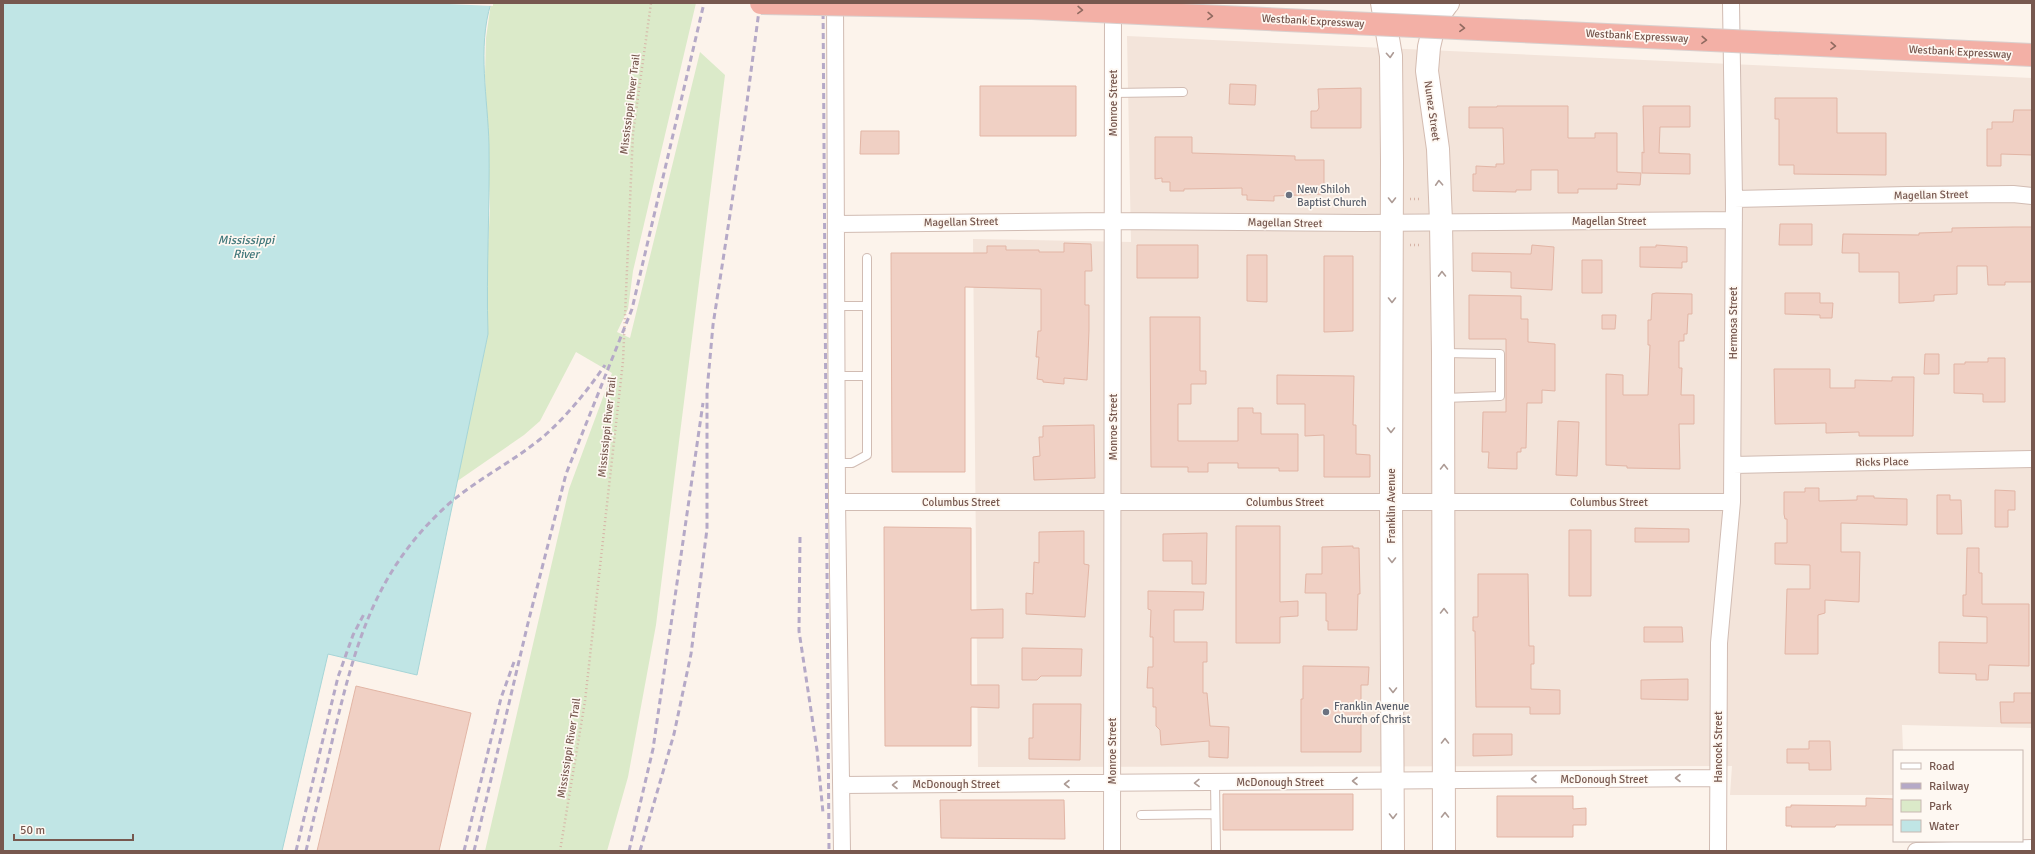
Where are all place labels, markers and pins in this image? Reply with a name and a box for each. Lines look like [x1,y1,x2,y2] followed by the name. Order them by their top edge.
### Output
[1297,183,1367,209] place label: New Shiloh Baptist Church
[1284,190,1294,200] marker: New Shiloh Baptist Church
[1334,700,1410,726] place label: Franklin Avenue Church of Christ
[1321,707,1331,717] marker: Franklin Avenue Church of Christ

